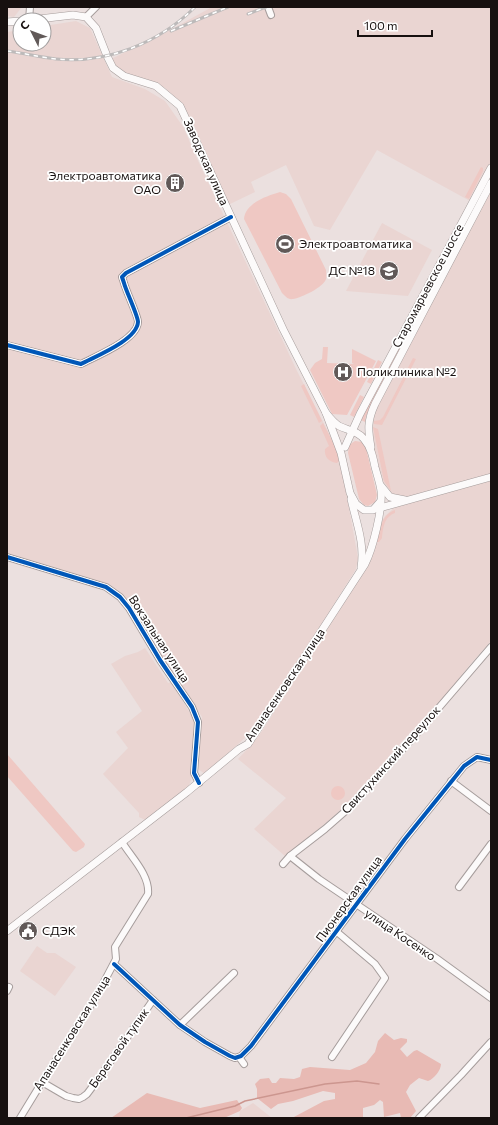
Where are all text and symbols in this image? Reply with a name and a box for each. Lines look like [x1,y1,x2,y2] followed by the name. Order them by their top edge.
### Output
[12,12,52,52] north arrow
[358,12,432,38] scale bar
[17,17,32,32] text: С
[364,18,398,32] text: 100 m
[181,116,232,207] street label: Заводская улица
[48,168,161,196] place label: Электроавтоматика ОАО
[164,172,186,194] building icon: Электроавтоматика ОАО
[389,221,466,350] street label: Старомарьевское шоссе
[274,233,296,255] sports icon: Электроавтоматика
[299,236,412,250] place label: Электроавтоматика
[378,260,400,282] school or university icon: ДС №18
[329,263,375,277] place label: ДС №18
[332,361,354,383] hospital icon: Поликлиника №2
[357,364,457,378] place label: Поликлиника №2
[126,592,193,685] street label: Вокзальная улица
[241,625,327,744] street label: Апанасенковская улица
[338,702,443,816] street label: Свистухинский переулок
[312,853,384,944] street label: Пионерская улица
[363,905,439,963] street label: улица Косенко
[17,920,39,942] public building icon: СДЭК
[42,923,76,937] place label: СДЭК
[30,972,112,1093] street label: Апанасенковская улица
[85,1004,151,1090] street label: Береговой тупик

